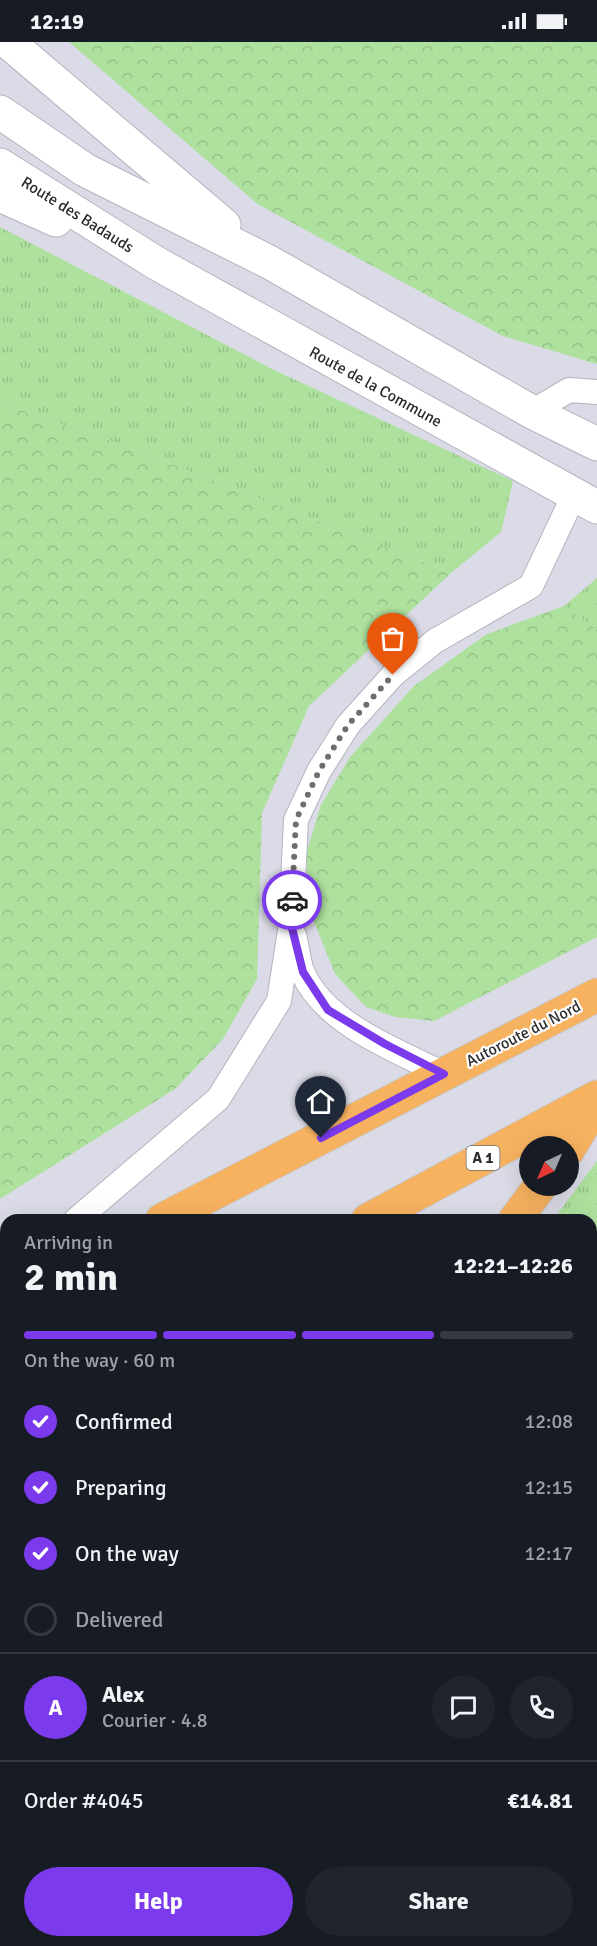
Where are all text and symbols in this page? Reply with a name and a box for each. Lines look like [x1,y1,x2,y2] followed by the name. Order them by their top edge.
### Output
[30,8,84,35] text: 12:19
[17,172,137,258] street label: Route des Badauds
[306,342,445,432] street label: Route de la Commune
[367,613,418,675] pin
[376,622,409,655] icon: bag
[262,870,322,930] courier
[276,884,309,917] icon: car
[463,996,584,1071] street label: Autoroute du Nord
[295,1076,346,1138] pin
[304,1085,337,1118] icon: home
[519,1136,579,1196] north arrow
[519,1136,579,1196] map controls
[466,1146,500,1170] road number: A 1
[24,1230,113,1255] text: Arriving in
[454,1252,573,1279] text: 12:21–12:26
[24,1253,118,1301] text: 2 min
[24,1348,175,1373] text: On the way · 60 m
[24,1405,57,1438] icon: check
[75,1408,173,1435] text: Confirmed
[524,1409,573,1434] text: 12:08
[24,1471,57,1504] icon: check
[75,1474,167,1501] text: Preparing
[524,1475,573,1500] text: 12:15
[24,1537,57,1570] icon: check
[75,1540,179,1567] text: On the way
[524,1541,573,1566] text: 12:17
[75,1606,163,1633] text: Delivered
[432,1676,495,1739] button: chat
[510,1676,573,1739] button: phone
[102,1681,144,1708] text: Alex
[48,1694,63,1721] text: A
[102,1708,208,1733] text: Courier · 4.8
[24,1787,144,1814] text: Order #4045
[507,1787,573,1814] text: €14.81
[24,1867,293,1936] button: Help
[305,1867,573,1936] button: Share

